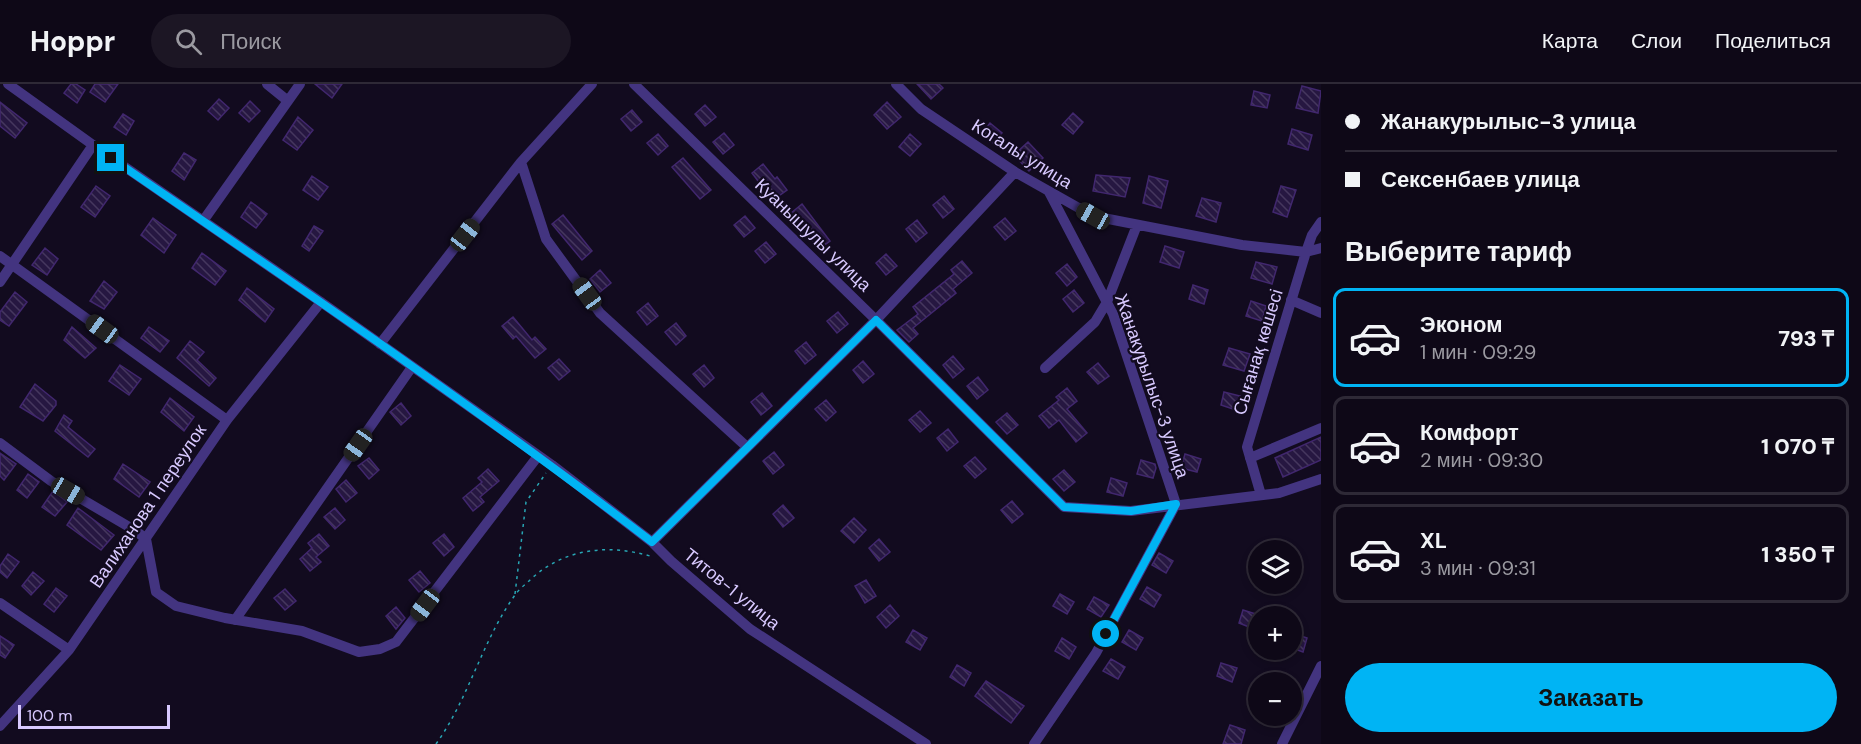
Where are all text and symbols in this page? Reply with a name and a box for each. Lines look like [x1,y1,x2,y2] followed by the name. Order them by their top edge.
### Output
[151,14,571,68] search box
[30,23,115,60] text: Hoppr
[172,25,205,58] icon: search
[220,27,281,56] text: Поиск
[1542,27,1598,55] text: Карта
[1631,27,1682,55] text: Слои
[1715,27,1831,55] text: Поделиться
[1381,107,1636,136] text: Жанакурылыс-3 улица
[967,114,1078,195] street label: Когалы улица
[97,144,124,171] route end
[1381,165,1580,194] text: Сексенбаев улица
[750,173,877,297] street label: Куанышулы улица
[1073,199,1113,233] car
[447,215,483,255] car
[1345,234,1572,269] text: Выберите тариф
[569,274,605,314] car
[1227,286,1289,418] street label: Сығанақ көшесі
[1109,291,1195,482] street label: Жанакурылыс-3 улица
[1420,310,1503,339] text: Эконом
[82,311,122,347] car
[1348,311,1402,365] icon: car
[1778,324,1834,353] text: 793 ₸
[1420,339,1536,365] text: 1 мин · 09:29
[1420,418,1519,447] text: Комфорт
[84,419,212,593] street label: Валиханова 1 переулок
[1348,419,1402,473] icon: car
[340,425,376,465] car
[1761,432,1834,461] text: 1 070 ₸
[1420,447,1543,473] text: 2 мин · 09:30
[48,474,88,508] car
[1420,526,1447,555] text: XL
[1348,527,1402,581] icon: car
[1248,540,1302,726] map controls
[1248,540,1302,594] button: layers
[1761,540,1834,569] text: 1 350 ₸
[679,543,786,636] street label: Титов-1 улица
[1420,555,1536,581] text: 3 мин · 09:31
[407,585,443,625] car
[1248,606,1302,660] button: +
[1092,620,1119,647] route start
[1345,663,1837,732] button: Заказать
[1248,672,1302,726] button: −
[18,702,170,730] scale bar
[27,705,72,726] text: 100 m

